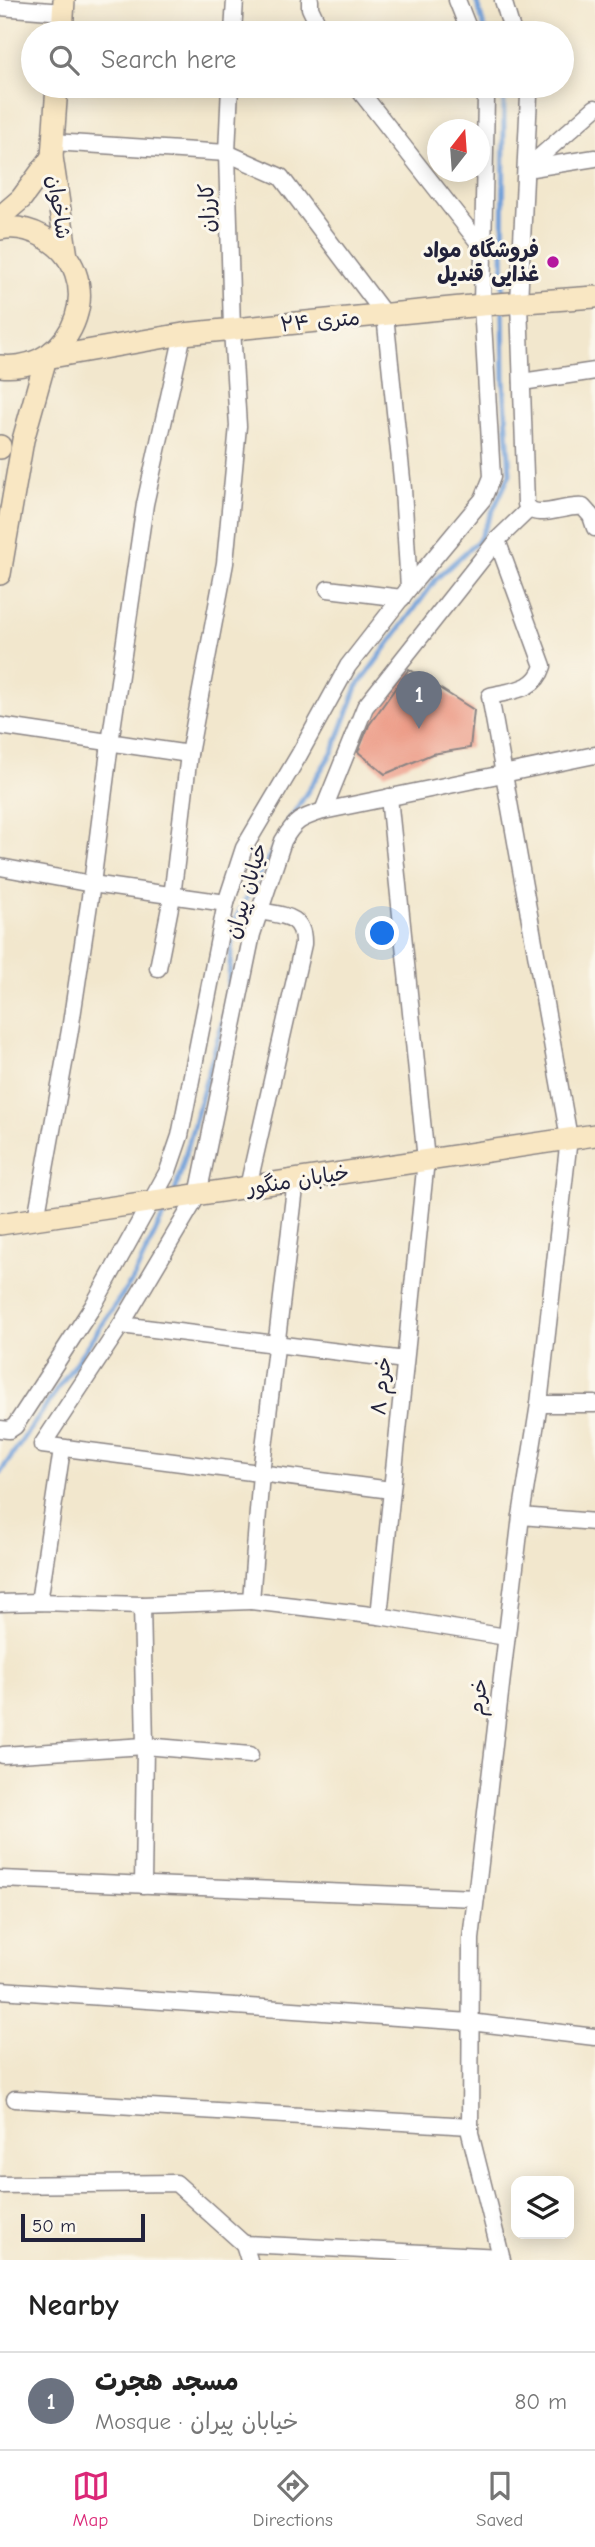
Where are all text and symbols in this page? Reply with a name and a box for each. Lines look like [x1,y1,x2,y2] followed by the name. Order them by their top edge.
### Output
[21,21,574,98] search box
[45,41,83,79] icon: search
[101,45,236,75] text: Search here
[427,119,490,182] north arrow
[41,173,76,241] street label: شاخوان
[194,183,220,233] street label: کارزان
[423,237,539,287] place label: فروشگاه مواد غذایی قندیل
[545,254,561,270] marker: فروشگاه مواد غذایی قندیل
[279,306,361,336] street label: ۲۴ متری
[396,671,442,729] pin: 1
[220,840,273,942] street label: خیابان پیران
[365,916,399,950] your location
[243,1160,351,1201] street label: خیابان منگور
[366,1355,400,1417] street label: خرم ۸
[464,1677,496,1717] street label: خرم
[511,2176,574,2239] map controls
[511,2176,574,2239] button: layers
[21,2211,145,2243] scale bar
[32,2215,76,2237] text: 50 m
[28,2288,119,2323] text: Nearby
[95,2367,239,2397] text: مسجد هجرت
[46,2388,56,2415] text: 1
[514,2388,567,2415] text: 80 m
[95,2408,298,2435] text: Mosque · خیابان پیران
[72,2467,110,2531] tab: Map
[253,2467,333,2531] tab: Directions
[476,2467,523,2531] tab: Saved

